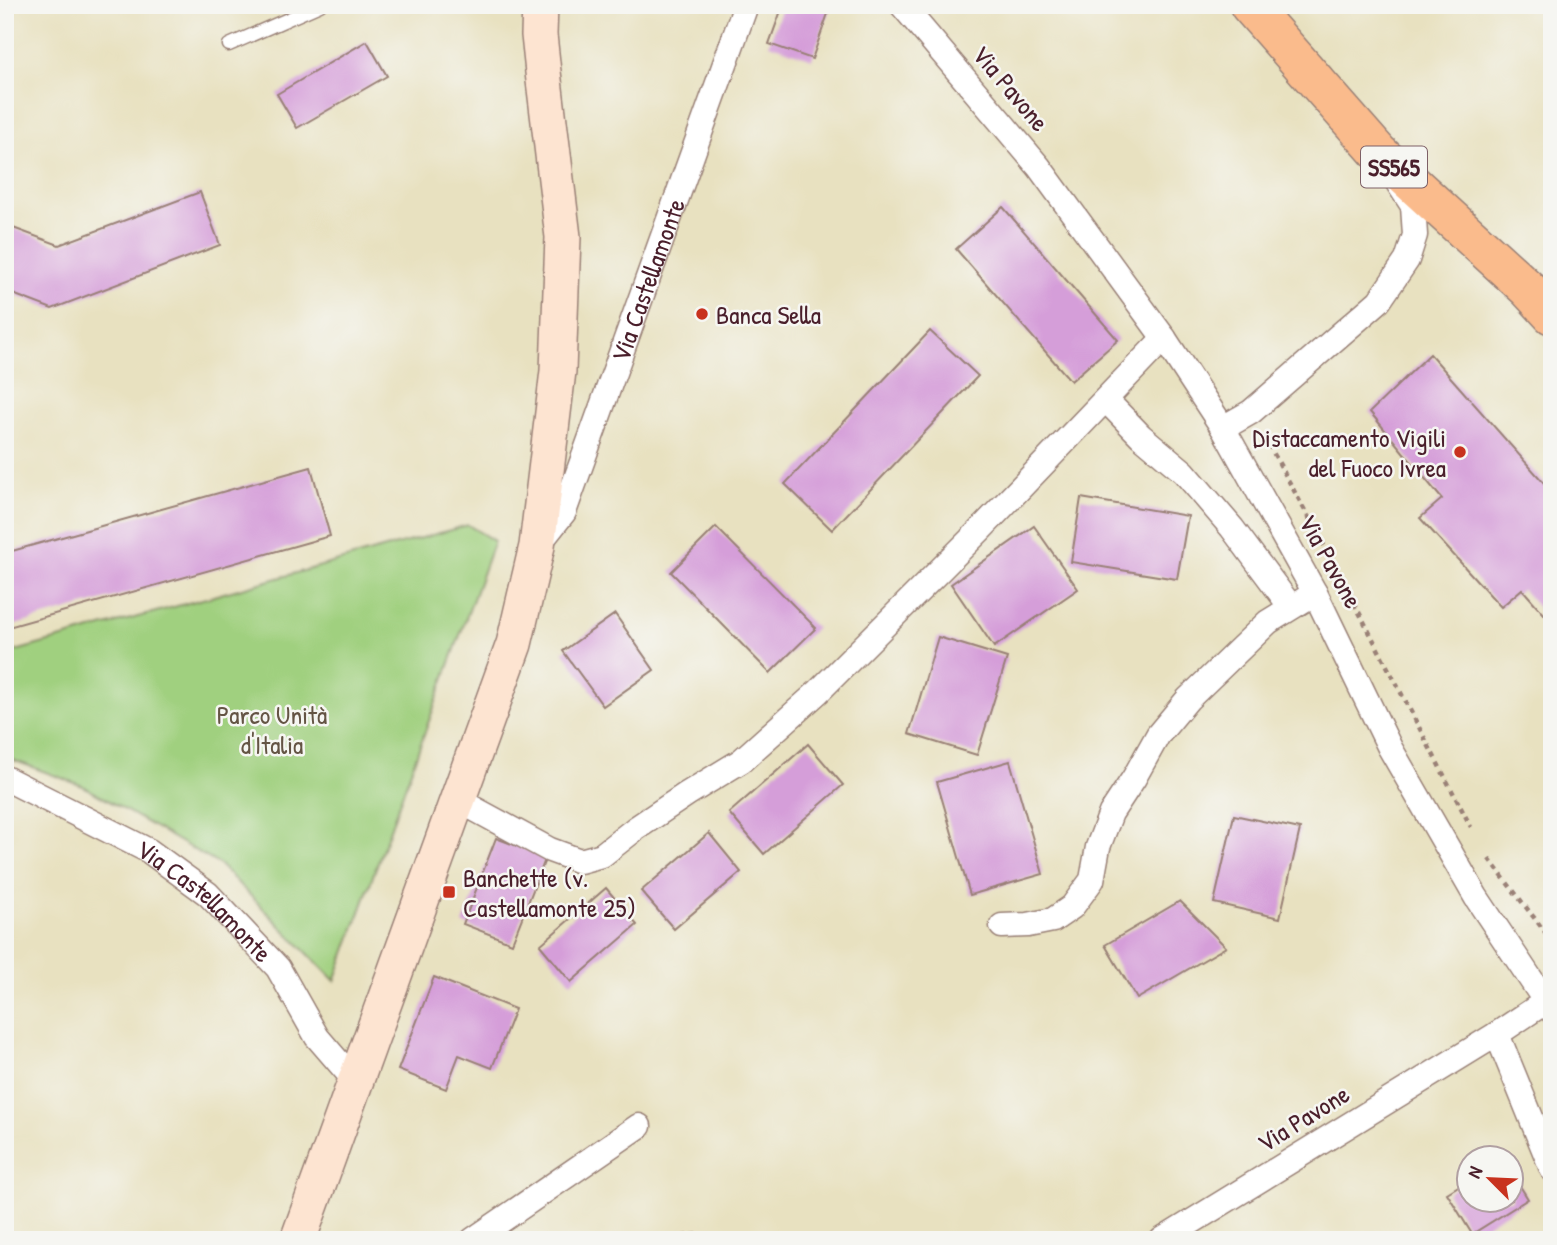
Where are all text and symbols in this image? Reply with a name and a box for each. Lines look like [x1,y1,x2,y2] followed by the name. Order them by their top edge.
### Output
[965,38,1057,138] street label: Via Pavone
[1361,146,1427,188] road number: SS565
[602,193,693,366] street label: Via Castellamonte
[716,297,821,332] place label: Banca Sella
[694,306,710,322] marker: Banca Sella
[1253,420,1446,485] place label: Distaccamento Vigili del Fuoco Ivrea
[1452,444,1468,460] marker: Distaccamento Vigili del Fuoco Ivrea
[1291,508,1371,614] street label: Via Pavone
[217,697,327,762] park label: Parco Unità d'Italia
[131,830,281,969] street label: Via Castellamonte
[463,860,636,925] place label: Banchette (v. Castellamonte 25)
[441,884,457,900] marker: Banchette (v. Castellamonte 25)
[1250,1076,1356,1160] street label: Via Pavone
[1456,1144,1526,1214] north arrow
[1461,1162,1488,1182] text: N

